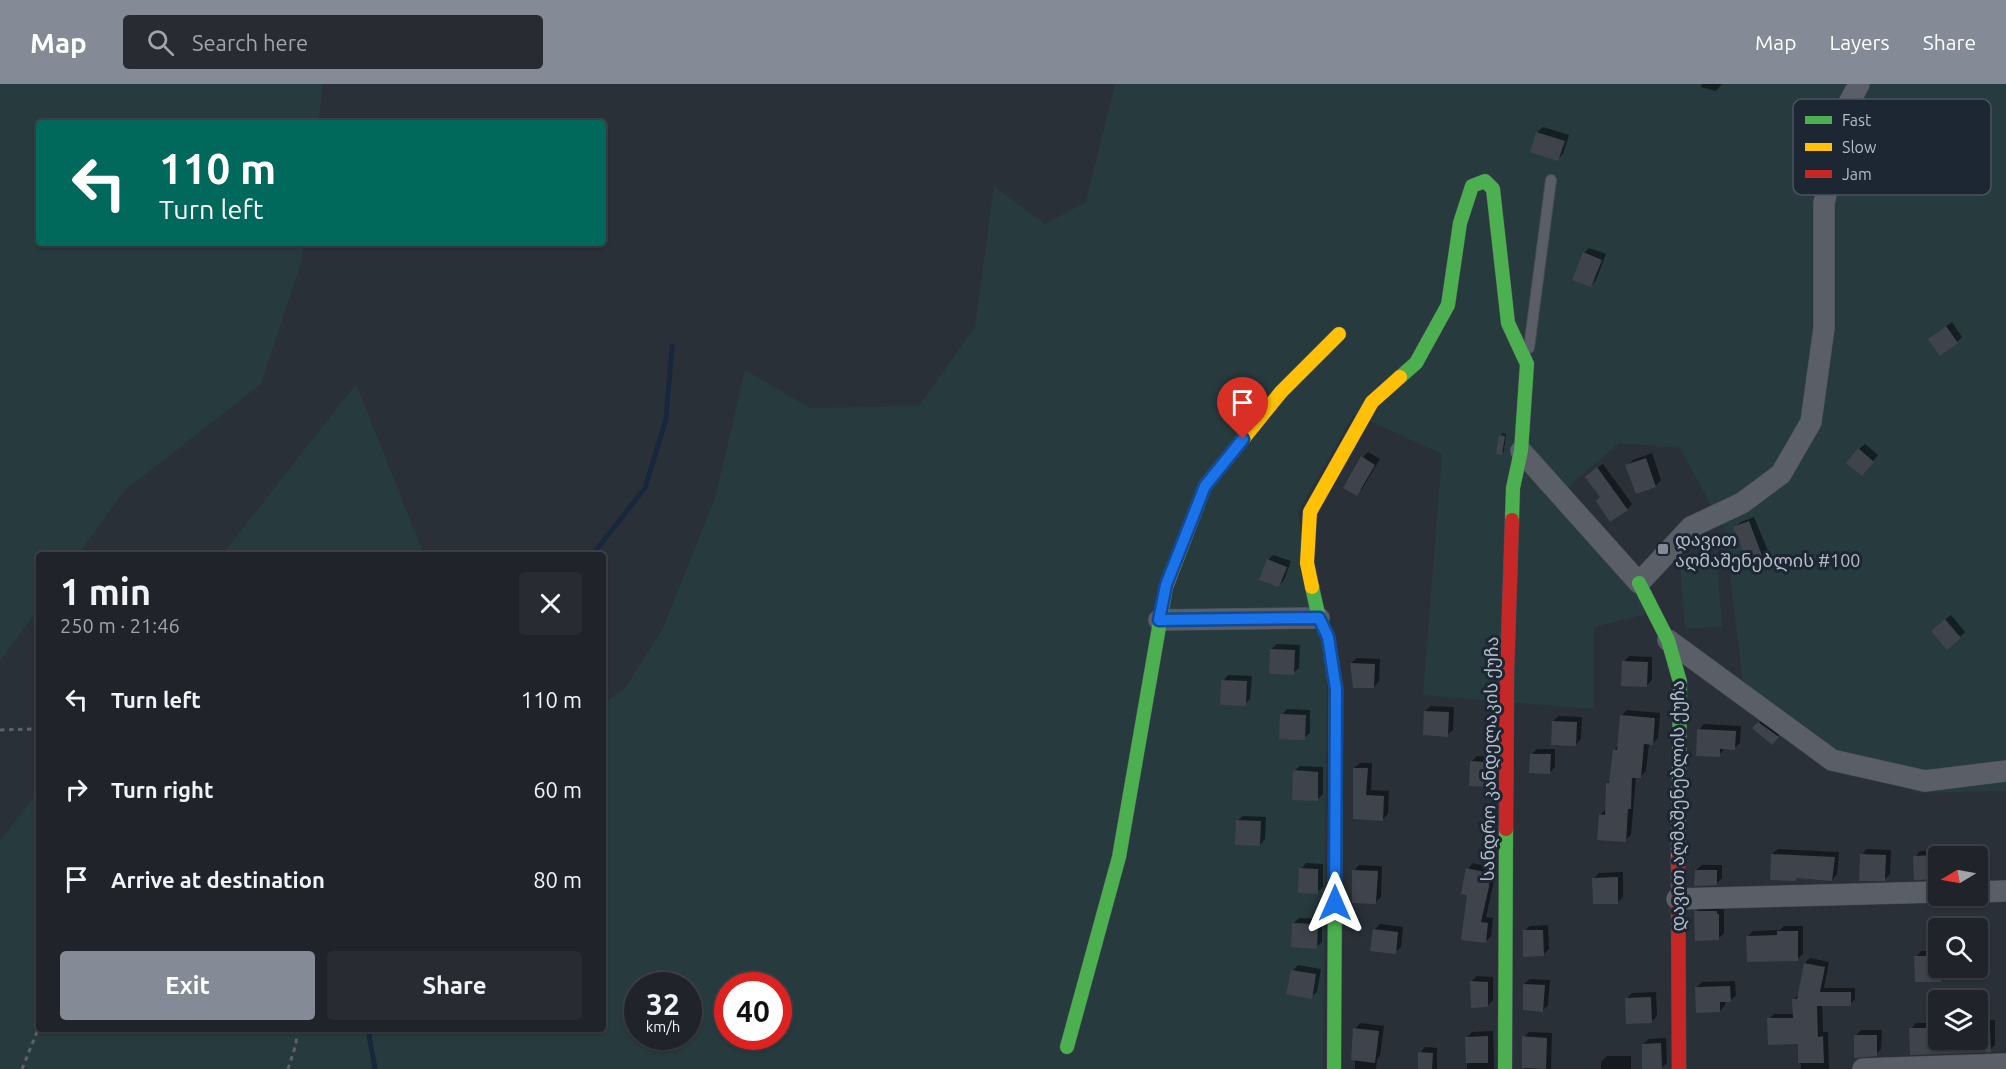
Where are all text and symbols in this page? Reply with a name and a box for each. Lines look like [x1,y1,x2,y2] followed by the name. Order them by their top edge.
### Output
[123,15,543,69] search box
[144,26,177,59] icon: search
[30,27,87,58] text: Map
[192,30,308,55] text: Search here
[1755,30,1796,54] text: Map
[1829,30,1890,54] text: Layers
[1923,30,1976,54] text: Share
[1793,99,1991,195] legend
[1842,111,1872,129] text: Fast
[1842,138,1877,156] text: Slow
[60,144,138,222] icon: left
[159,145,276,192] text: 110 m
[1842,165,1872,183] text: Jam
[159,194,263,224] text: Turn left
[1217,377,1268,439] pin
[1226,386,1259,419] icon: arrive
[1675,529,1861,572] place label: დავით აღმაშენებლის #100
[1656,542,1670,556] marker: დავით აღმაშენებლის #100
[60,571,151,612] text: 1 min
[519,572,582,635] button: close
[60,614,180,637] text: 250 m · 21:46
[1477,636,1503,882] street label: სანდრო კანდელაკის ქუჩა
[1667,680,1689,932] street label: დავით აღმაშენებლის ქუჩა
[60,683,93,716] icon: left
[111,687,201,712] text: Turn left
[521,687,582,712] text: 110 m
[60,773,93,806] icon: right
[111,777,213,802] text: Turn right
[533,777,582,802] text: 60 m
[1928,846,1988,906] north arrow
[1928,846,1988,1050] map controls
[60,863,93,896] icon: arrive
[111,867,325,892] text: Arrive at destination
[533,867,582,892] text: 80 m
[1303,871,1367,935] position arrow
[1928,918,1988,978] button: search
[60,951,315,1020] button: Exit
[327,951,582,1020] button: Share
[714,972,792,1050] speed limit sign: 40
[646,987,680,1021] text: 32
[1928,990,1988,1050] button: layers
[646,1018,680,1035] text: km/h

